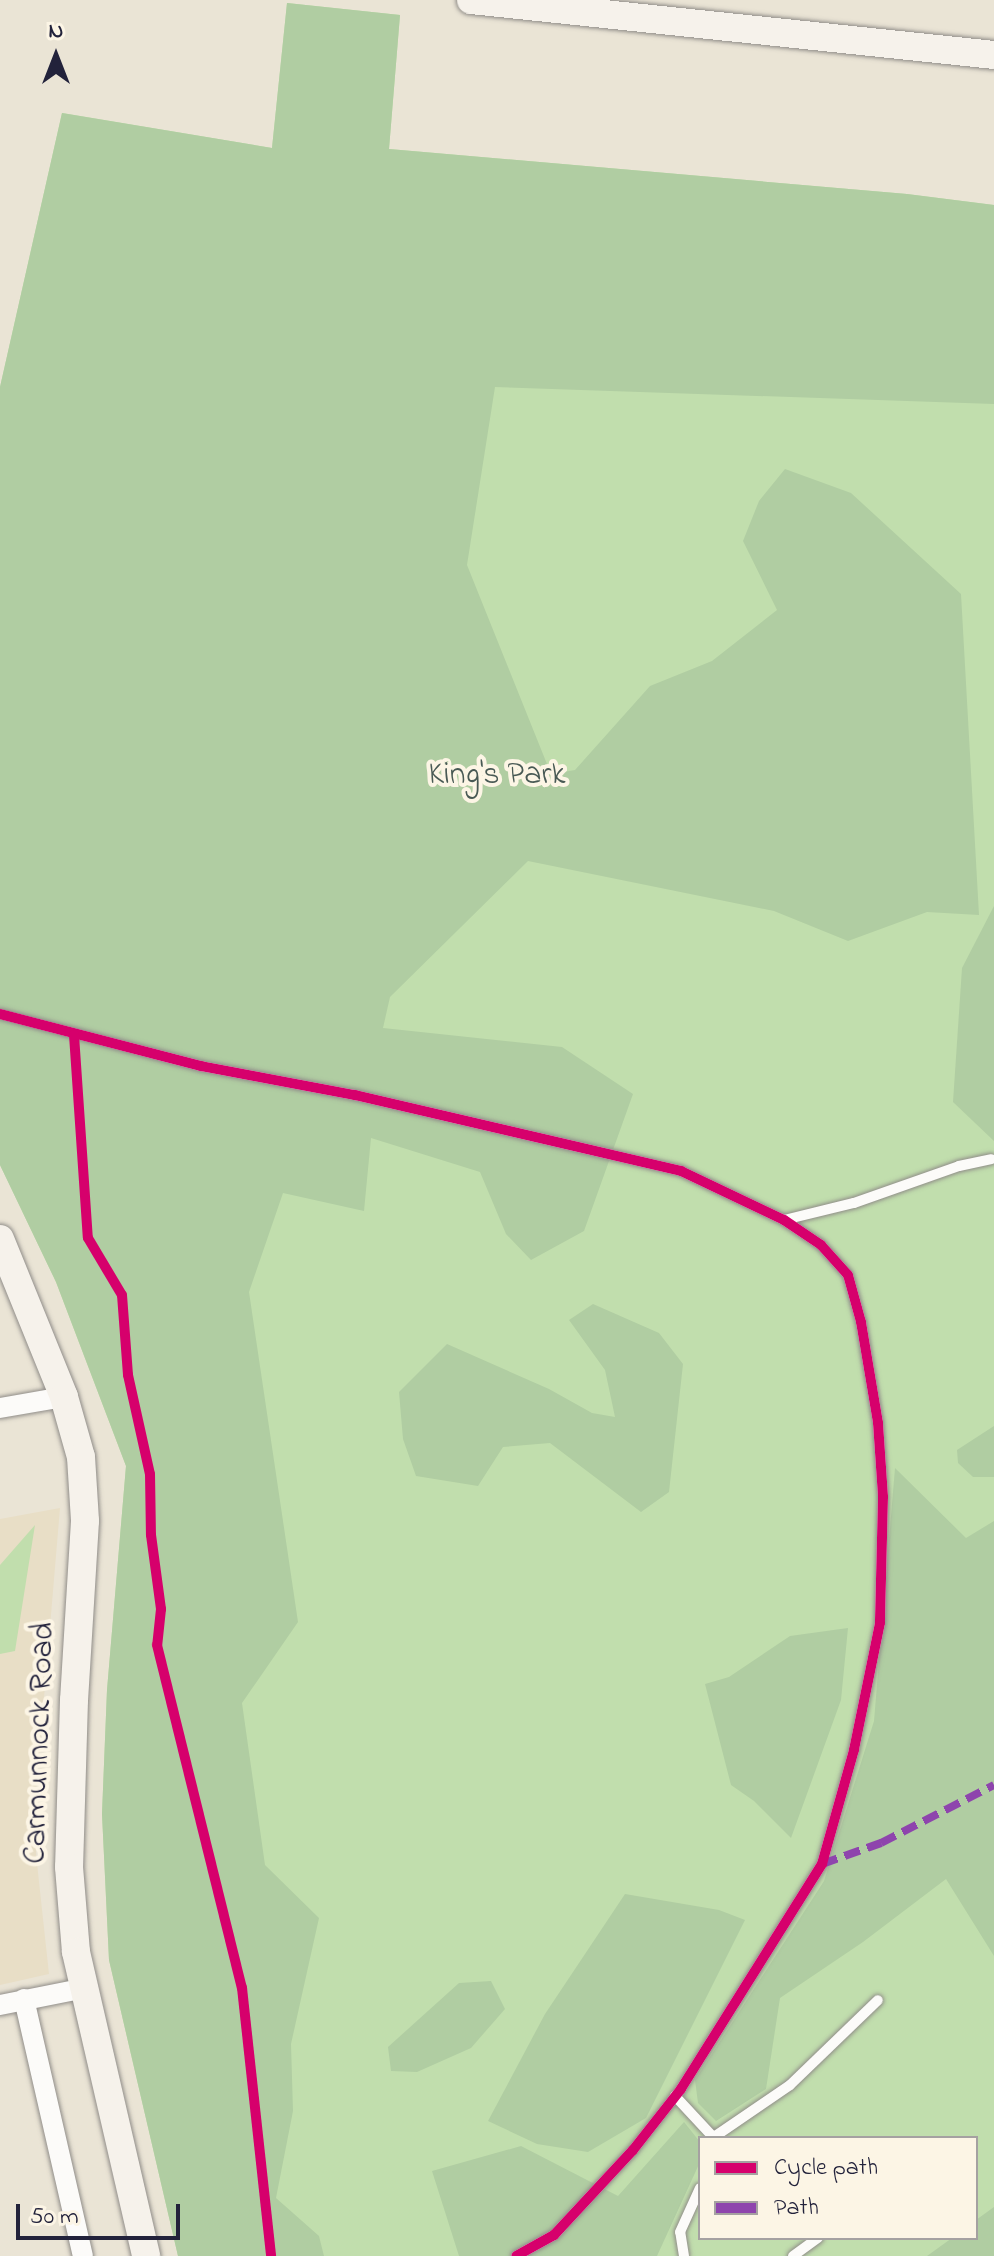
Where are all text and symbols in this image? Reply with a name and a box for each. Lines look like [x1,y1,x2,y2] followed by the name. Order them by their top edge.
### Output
[16,16,96,96] north arrow
[49,16,63,48] text: N
[429,757,565,795] park label: King's Park
[18,1621,64,1865] street label: Carmunnock Road
[698,2136,978,2240] legend
[774,2151,878,2186] text: Cycle path
[20,2188,184,2238] scale bar
[774,2191,819,2226] text: Path
[30,2200,79,2235] text: 50 m

